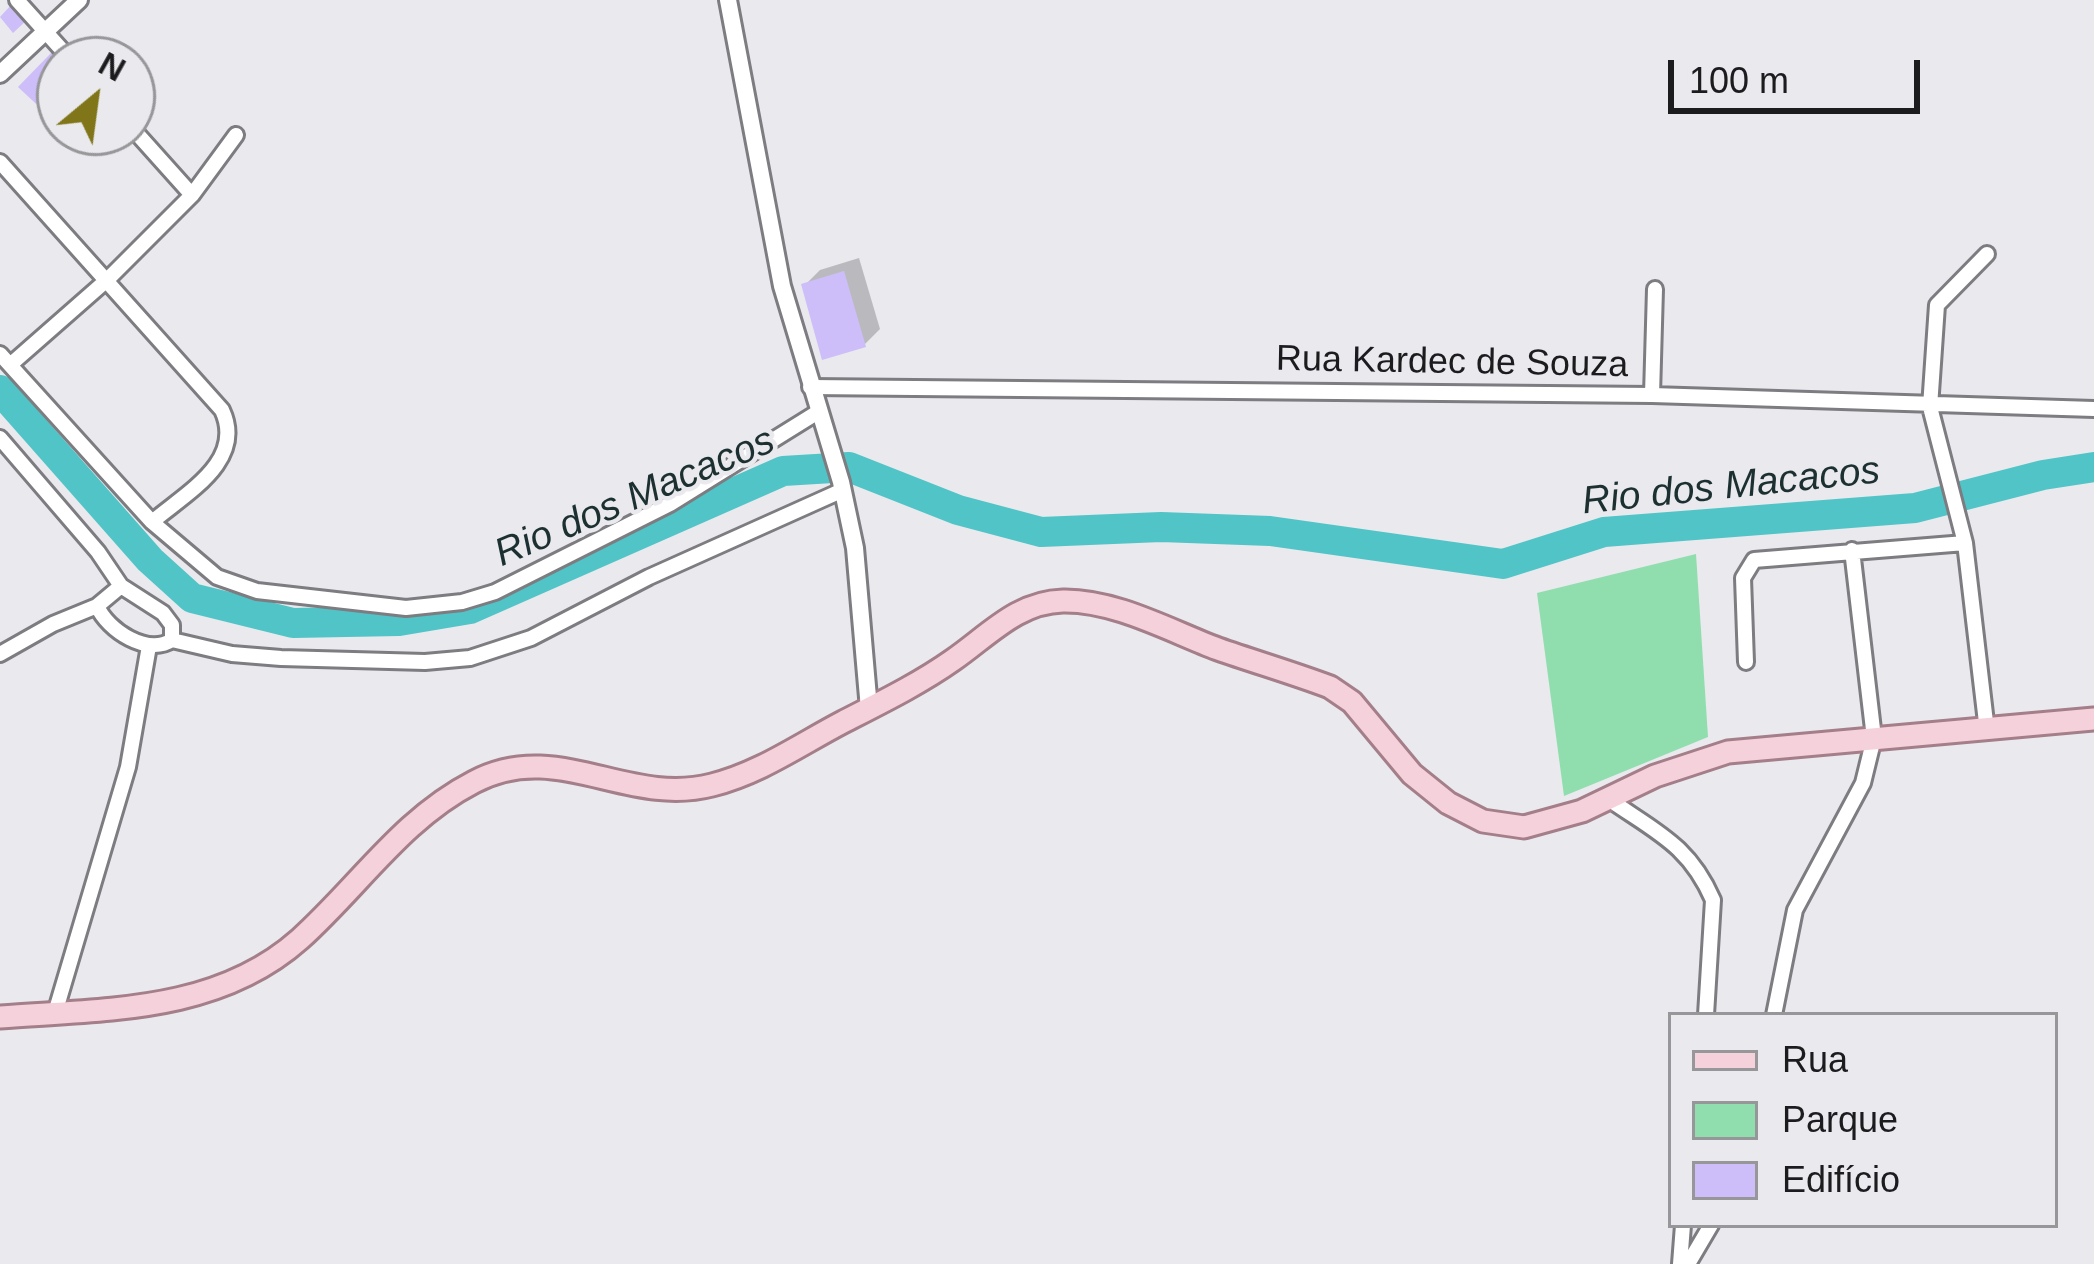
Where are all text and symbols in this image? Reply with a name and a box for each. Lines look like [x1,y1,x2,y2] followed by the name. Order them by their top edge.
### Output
[36,36,156,156] north arrow
[1674,36,1926,110] scale bar
[93,45,132,89] text: N
[1689,60,1789,101] text: 100 m
[1276,338,1628,388] street label: Rua Kardec de Souza
[488,418,782,578] water label: Rio dos Macacos
[1580,448,1882,526] water label: Rio dos Macacos
[1668,1012,2058,1228] legend
[1782,1039,1848,1080] text: Rua
[1782,1099,1898,1140] text: Parque
[1782,1159,1900,1200] text: Edifício

